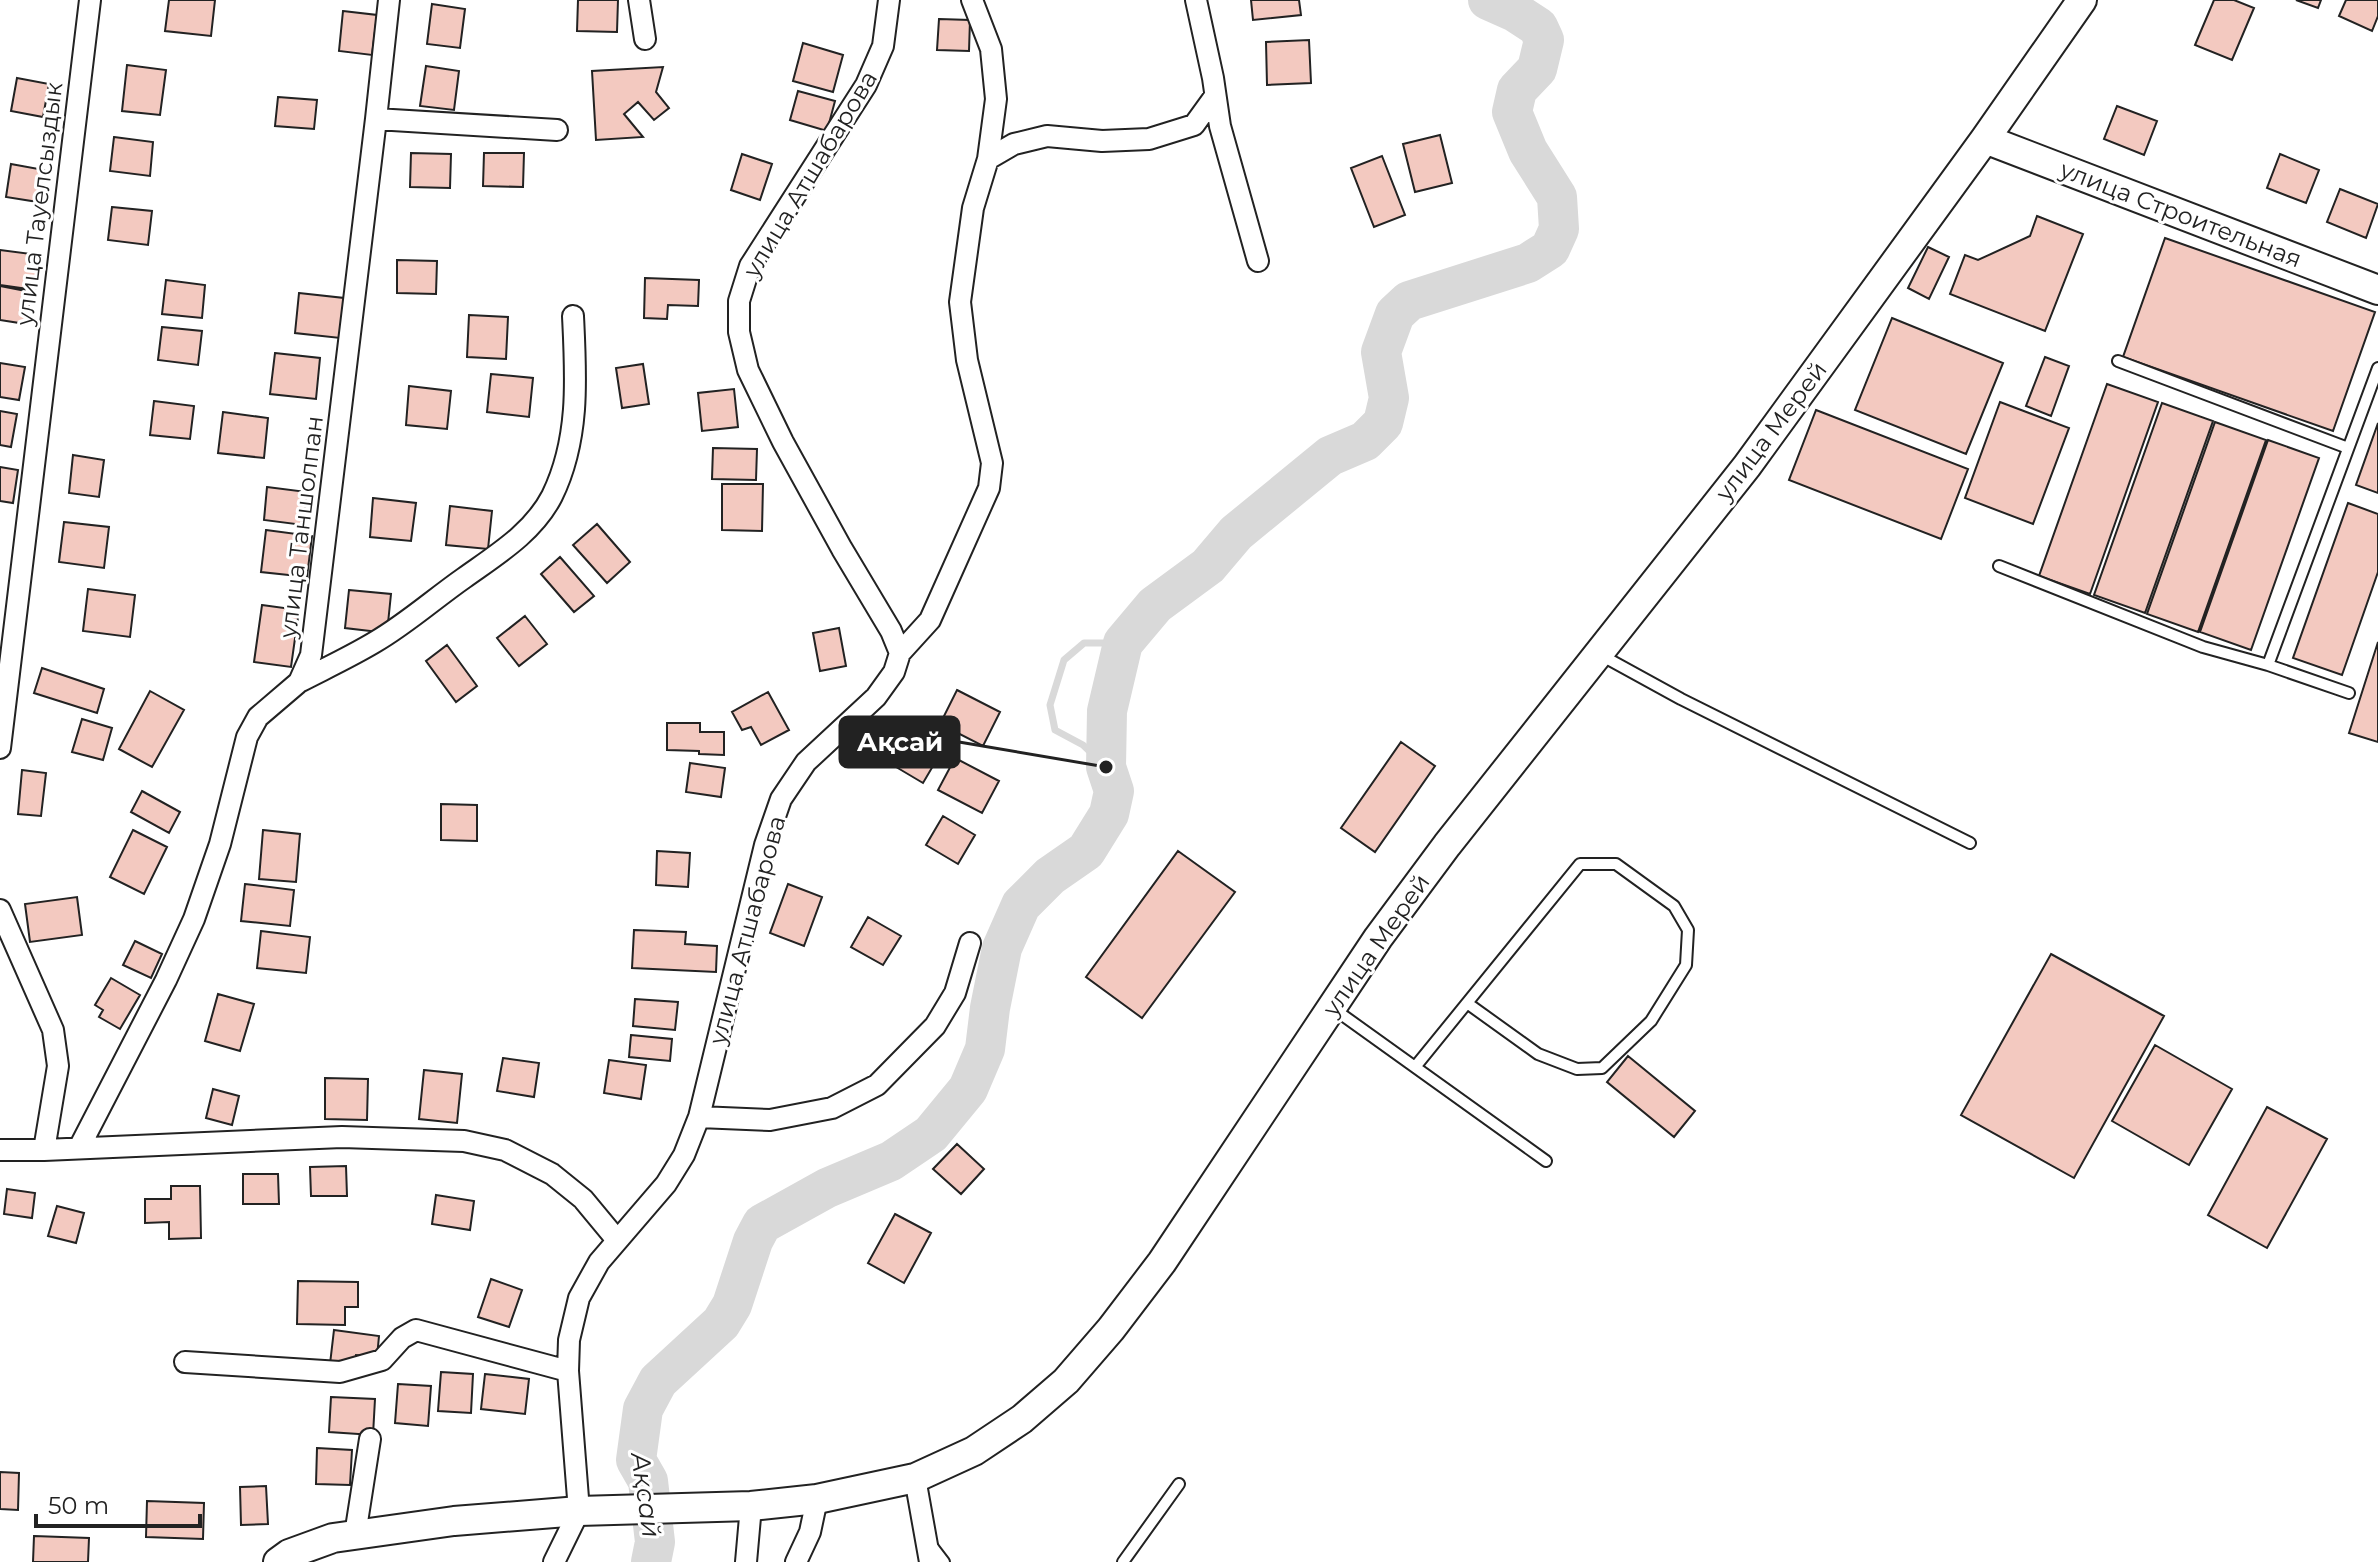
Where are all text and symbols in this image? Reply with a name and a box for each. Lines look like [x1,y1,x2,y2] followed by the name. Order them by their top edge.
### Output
[736,66,883,283] street label: улица Атшабарова
[10,81,68,328] street label: улица Тауелсыздык
[2055,154,2306,273] street label: улица Строительная
[1709,356,1833,507] street label: улица Мерей
[273,414,329,641] street label: улица Таншолпан
[840,717,959,767] callout: Ақсай
[857,726,943,758] text: Ақсай
[702,812,792,1049] street label: улица Атшабарова
[1316,868,1436,1023] street label: улица Мерей
[624,1449,668,1540] water label: Ақсай
[36,1478,200,1528] scale bar
[48,1491,109,1520] text: 50 m

